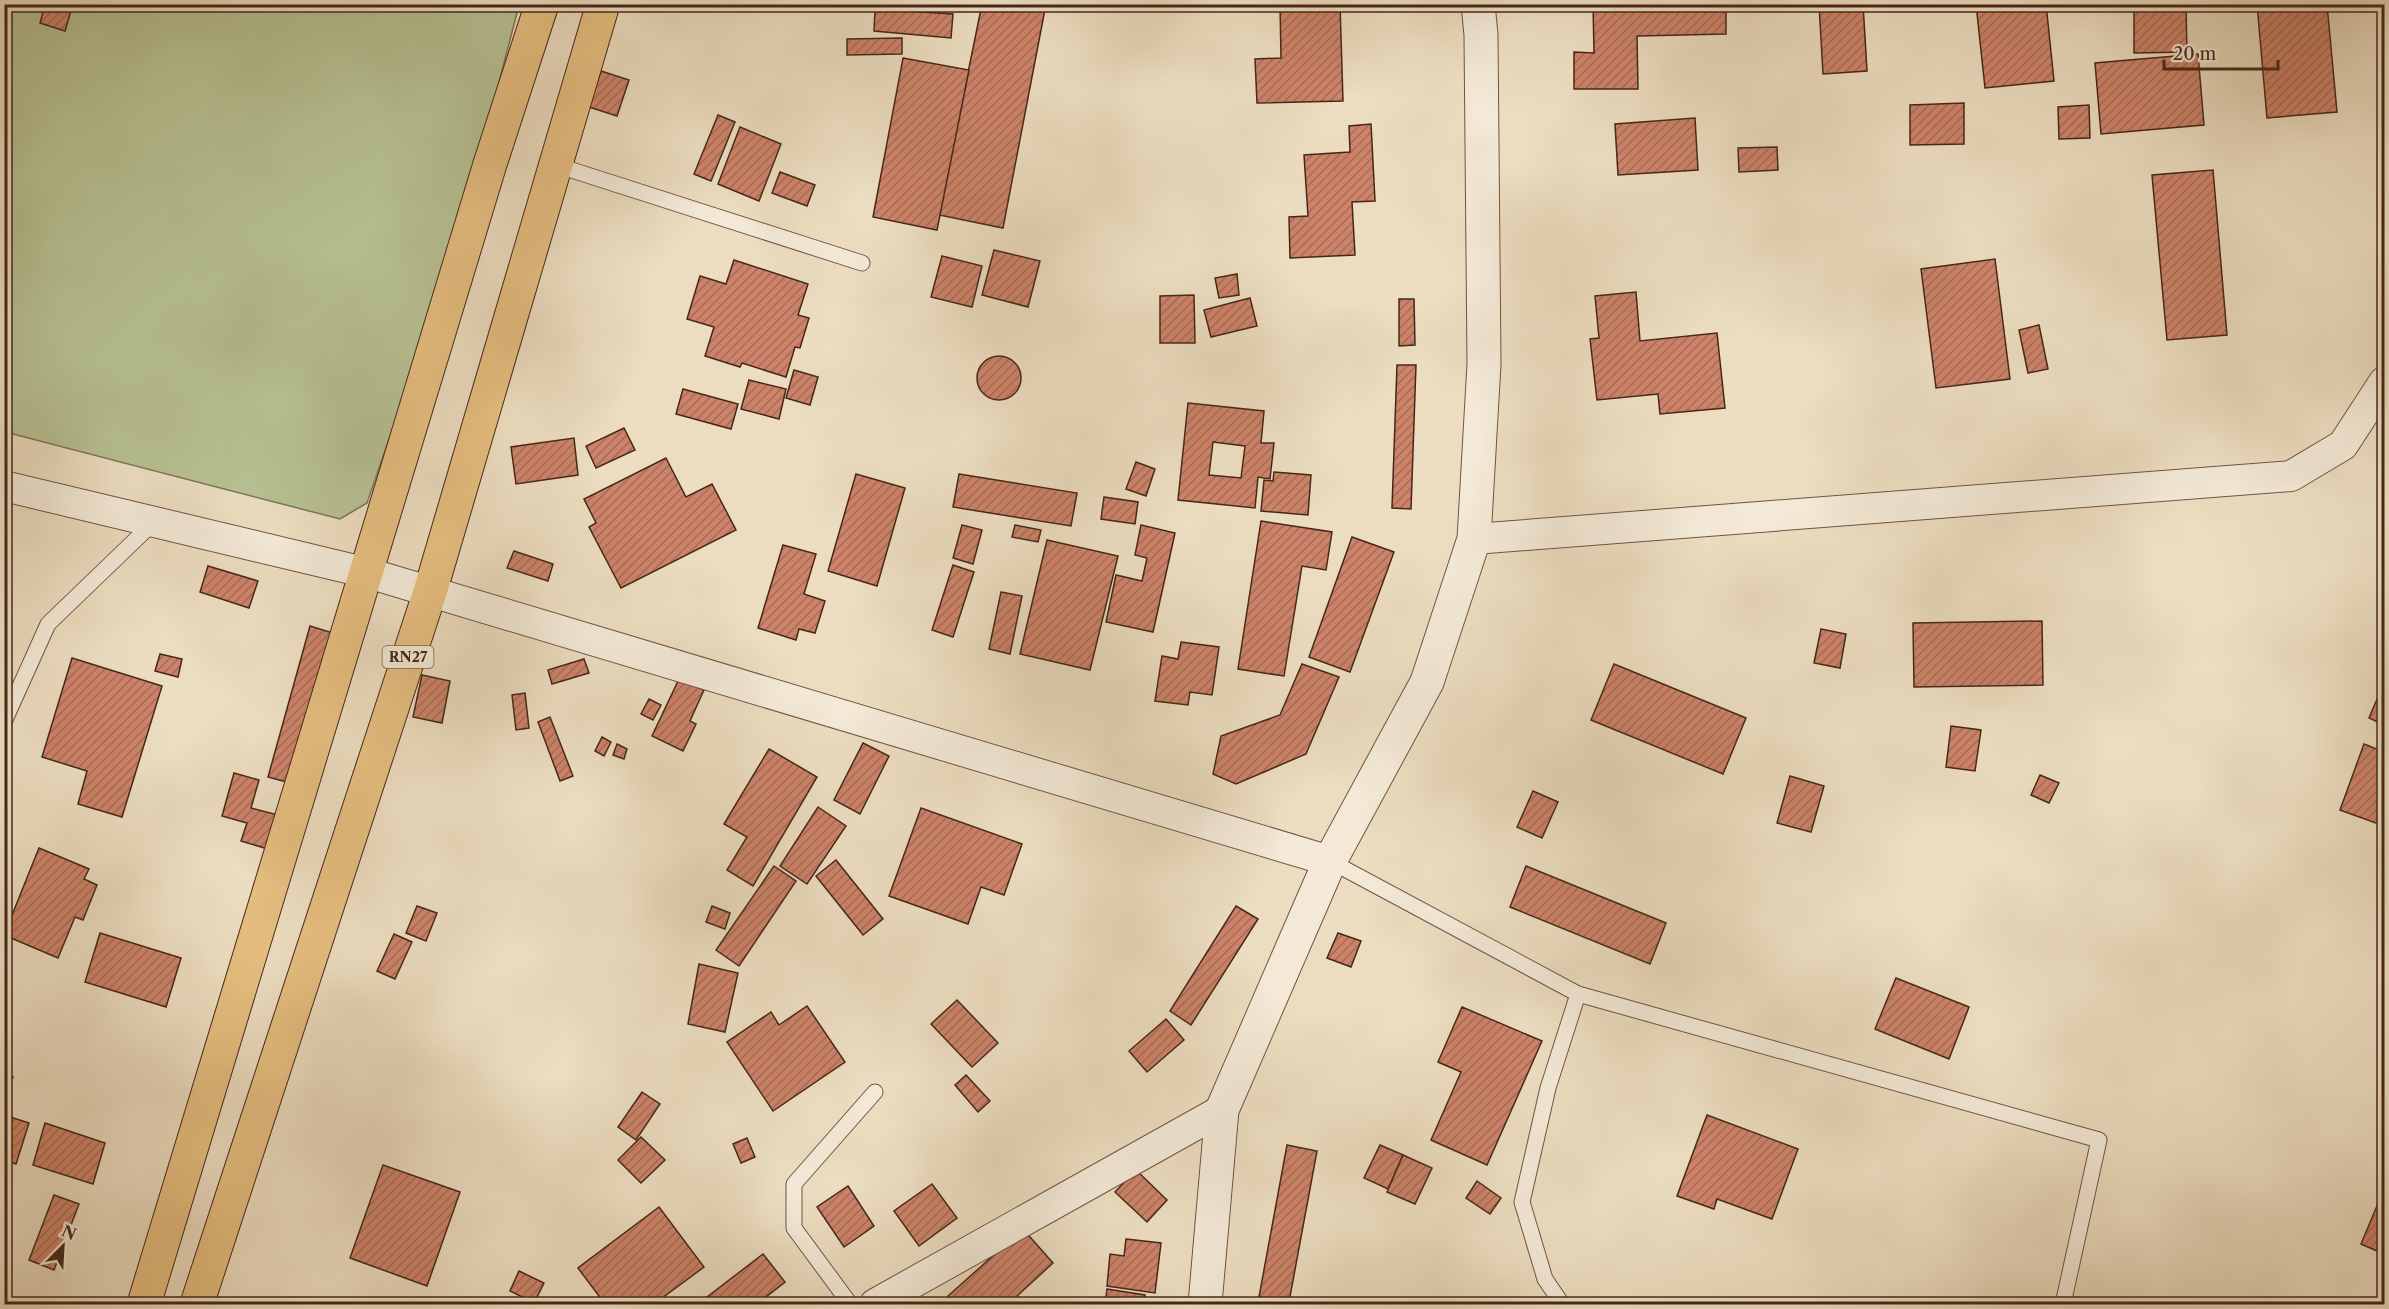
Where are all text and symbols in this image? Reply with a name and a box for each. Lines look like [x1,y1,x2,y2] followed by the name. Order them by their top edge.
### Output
[2164,33,2278,71] scale bar
[2173,43,2217,65] text: 20 m
[382,646,434,668] road number: RN27
[33,1216,93,1276] north arrow
[59,1220,80,1244] text: N

